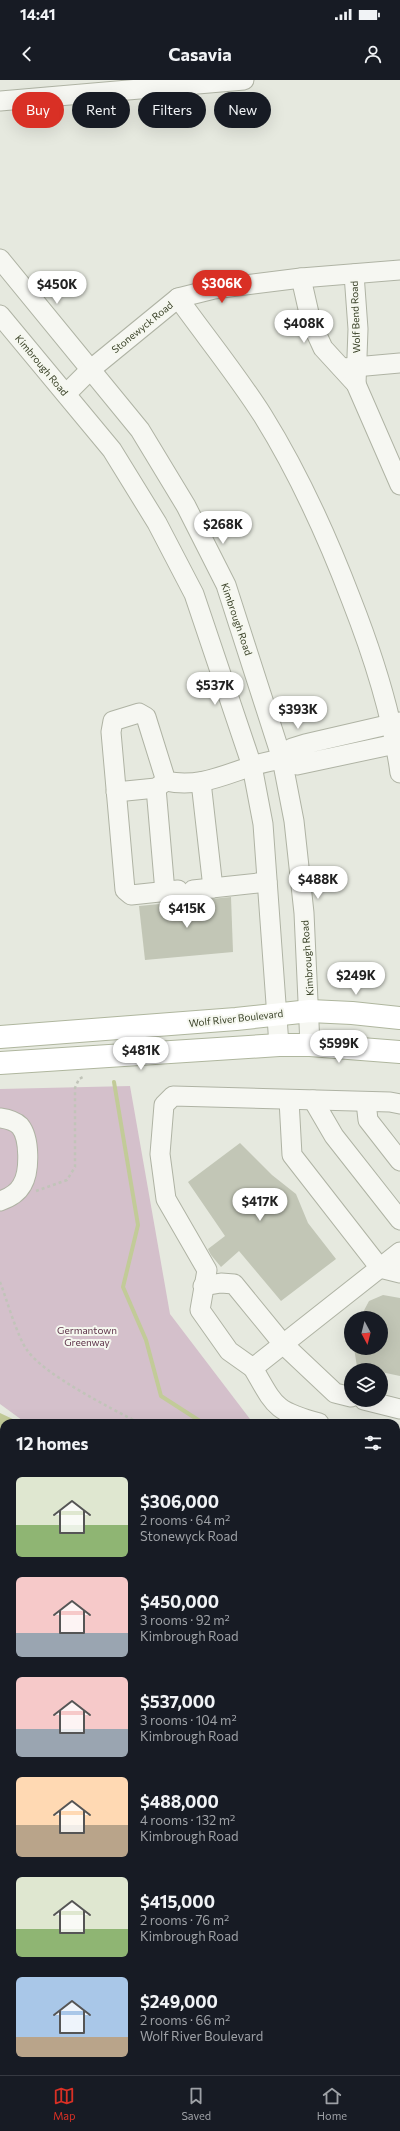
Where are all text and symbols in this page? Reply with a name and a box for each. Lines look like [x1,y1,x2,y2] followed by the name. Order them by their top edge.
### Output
[20,5,56,23] text: 14:41
[16,43,38,65] icon: back
[168,43,232,65] text: Casavia
[362,43,384,65] icon: person
[12,92,64,128] chip: Buy
[72,92,130,128] chip: Rent
[138,92,206,128] chip: Filters
[214,92,271,128] chip: New
[194,270,250,304] pin: $306K
[29,271,85,305] pin: $450K
[202,275,242,291] text: $306K
[37,276,77,292] text: $450K
[348,280,362,353] street label: Wolf Bend Road
[109,299,175,355] street label: Stonewyck Road
[276,310,332,344] pin: $408K
[283,315,325,331] text: $408K
[13,332,71,398] street label: Kimbrough Road
[195,511,251,545] pin: $268K
[203,516,243,532] text: $268K
[219,581,255,657] street label: Kimbrough Road
[187,672,243,706] pin: $537K
[196,677,234,693] text: $537K
[270,696,326,730] pin: $393K
[278,701,318,717] text: $393K
[290,866,346,900] pin: $488K
[298,871,338,887] text: $488K
[159,895,215,929] pin: $415K
[168,900,206,916] text: $415K
[298,920,316,996] street label: Kimbrough Road
[328,962,384,996] pin: $249K
[336,967,376,983] text: $249K
[188,1007,284,1029] street label: Wolf River Boulevard
[311,1030,367,1064] pin: $599K
[319,1035,359,1051] text: $599K
[113,1037,169,1071] pin: $481K
[122,1042,160,1058] text: $481K
[232,1188,288,1222] pin: $417K
[241,1193,279,1209] text: $417K
[344,1311,388,1355] north arrow
[344,1311,388,1407] map controls
[57,1324,117,1348] park label: Germantown Greenway
[344,1363,388,1407] button: layers
[362,1432,384,1454] icon: filters
[16,1433,88,1454] text: 12 homes
[140,1491,219,1512] text: $306,000
[48,1493,96,1541] icon: home
[140,1512,230,1528] text: 2 rooms · 64 m²
[140,1528,238,1544] text: Stonewyck Road
[140,1591,219,1612] text: $450,000
[48,1593,96,1641] icon: home
[140,1612,230,1628] text: 3 rooms · 92 m²
[140,1628,238,1644] text: Kimbrough Road
[140,1691,215,1712] text: $537,000
[48,1693,96,1741] icon: home
[140,1712,237,1728] text: 3 rooms · 104 m²
[140,1728,238,1744] text: Kimbrough Road
[140,1791,219,1812] text: $488,000
[48,1793,96,1841] icon: home
[140,1812,235,1828] text: 4 rooms · 132 m²
[140,1828,238,1844] text: Kimbrough Road
[140,1891,215,1912] text: $415,000
[48,1893,96,1941] icon: home
[140,1912,229,1928] text: 2 rooms · 76 m²
[140,1928,238,1944] text: Kimbrough Road
[140,1991,218,2012] text: $249,000
[48,1993,96,2041] icon: home
[140,2012,230,2028] text: 2 rooms · 66 m²
[140,2028,263,2044] text: Wolf River Boulevard
[53,2085,76,2122] tab: Map
[181,2085,211,2122] tab: Saved
[317,2085,347,2122] tab: Home

